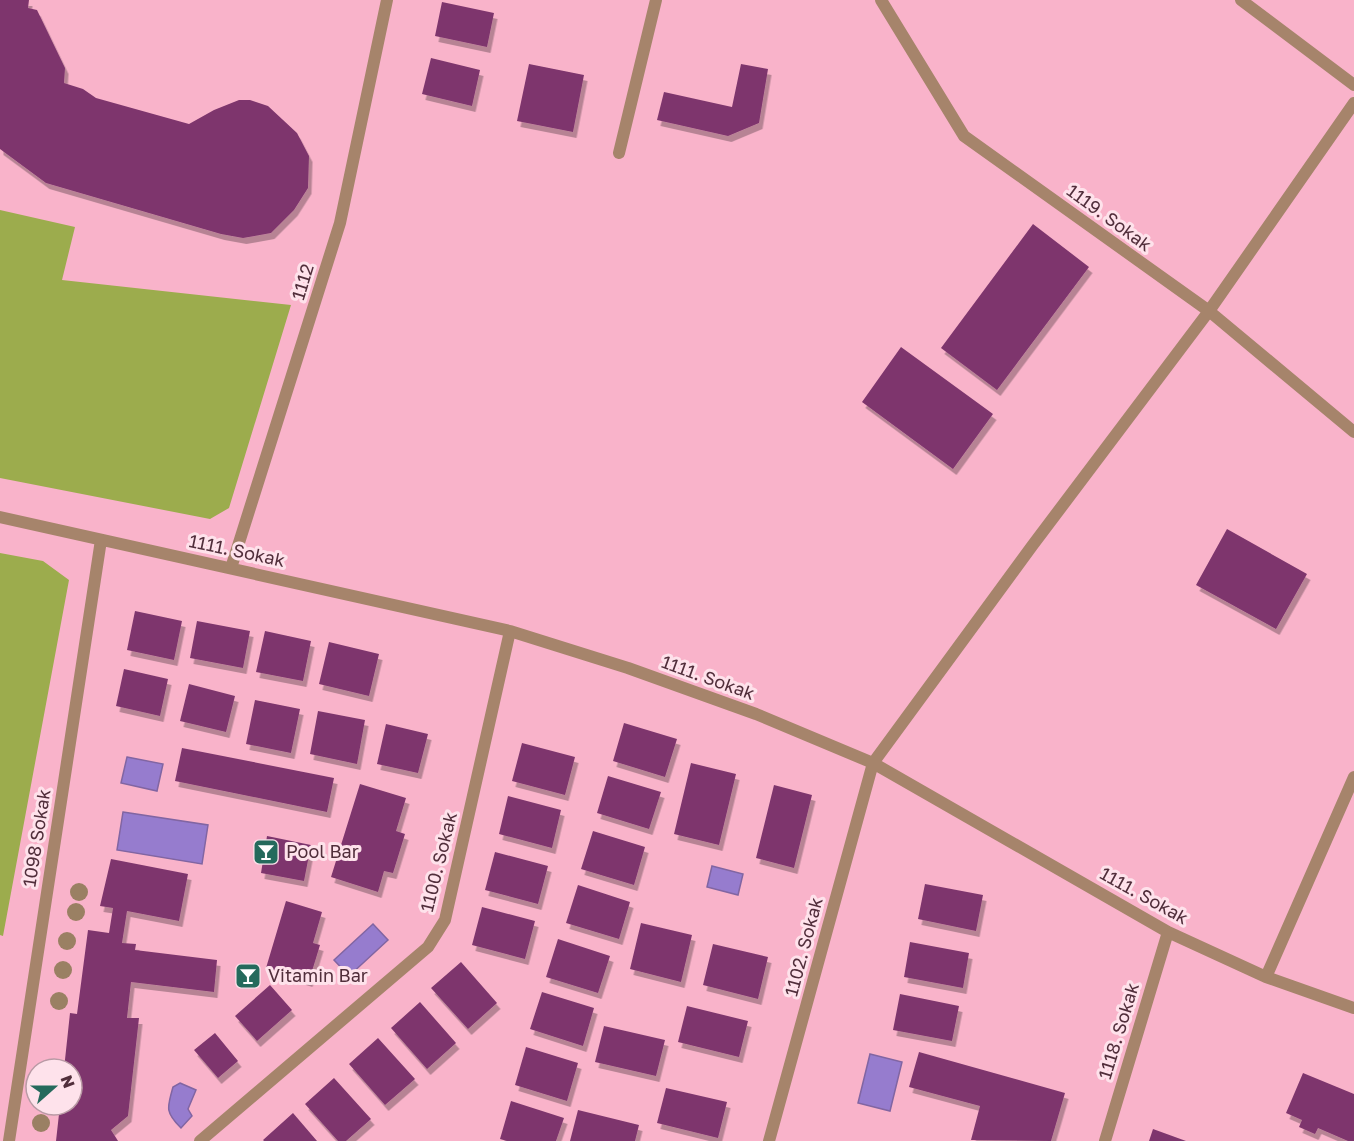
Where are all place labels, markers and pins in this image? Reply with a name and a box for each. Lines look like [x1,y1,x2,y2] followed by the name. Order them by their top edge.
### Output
[251,837,281,867] bar icon: Pool Bar
[286,840,359,862] place label: Pool Bar
[233,961,263,991] bar icon: Vitamin Bar
[268,964,368,986] place label: Vitamin Bar

